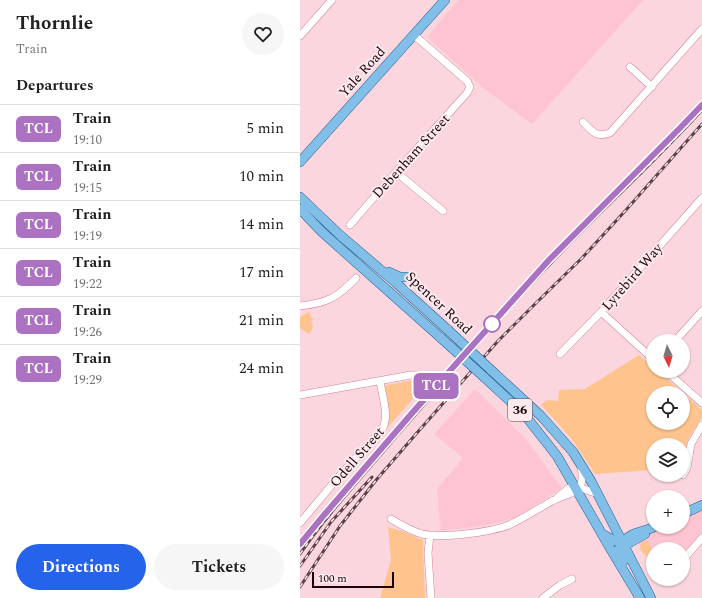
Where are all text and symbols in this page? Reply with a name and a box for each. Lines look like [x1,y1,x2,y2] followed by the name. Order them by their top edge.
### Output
[16,9,93,38] text: Thornlie
[242,13,284,55] button: heart
[16,39,48,59] text: Train
[334,42,391,102] street label: Yale Road
[16,74,94,97] text: Departures
[73,107,111,130] text: Train
[367,109,455,203] street label: Debenham Street
[246,117,284,140] text: 5 min
[24,118,53,139] text: TCL
[73,130,102,150] text: 19:10
[73,155,111,178] text: Train
[239,165,284,188] text: 10 min
[24,166,53,187] text: TCL
[73,178,102,198] text: 19:15
[73,203,111,226] text: Train
[239,213,284,236] text: 14 min
[24,214,53,235] text: TCL
[73,226,102,246] text: 19:19
[597,238,668,316] street label: Lyrebird Way
[73,251,111,274] text: Train
[239,261,284,284] text: 17 min
[24,262,53,283] text: TCL
[401,267,477,340] street label: Spencer Road
[73,274,102,294] text: 19:22
[73,299,111,322] text: Train
[239,309,284,332] text: 21 min
[24,310,53,331] text: TCL
[483,315,501,333] unlabelled marker
[73,322,102,342] text: 19:26
[646,334,690,378] north arrow
[646,334,690,586] map controls
[73,347,111,370] text: Train
[239,357,284,380] text: 24 min
[24,358,53,379] text: TCL
[73,370,102,390] text: 19:29
[413,373,459,399] line badge: TCL
[422,375,450,396] text: TCL
[646,386,690,430] button: locate
[508,399,532,421] road number: 36
[325,422,389,492] street label: Odell Street
[646,438,690,482] button: layers
[646,490,690,534] button: +
[646,542,690,586] button: −
[16,544,146,590] button: Directions
[154,544,284,590] button: Tickets
[312,570,394,589] scale bar
[318,570,347,587] text: 100 m

